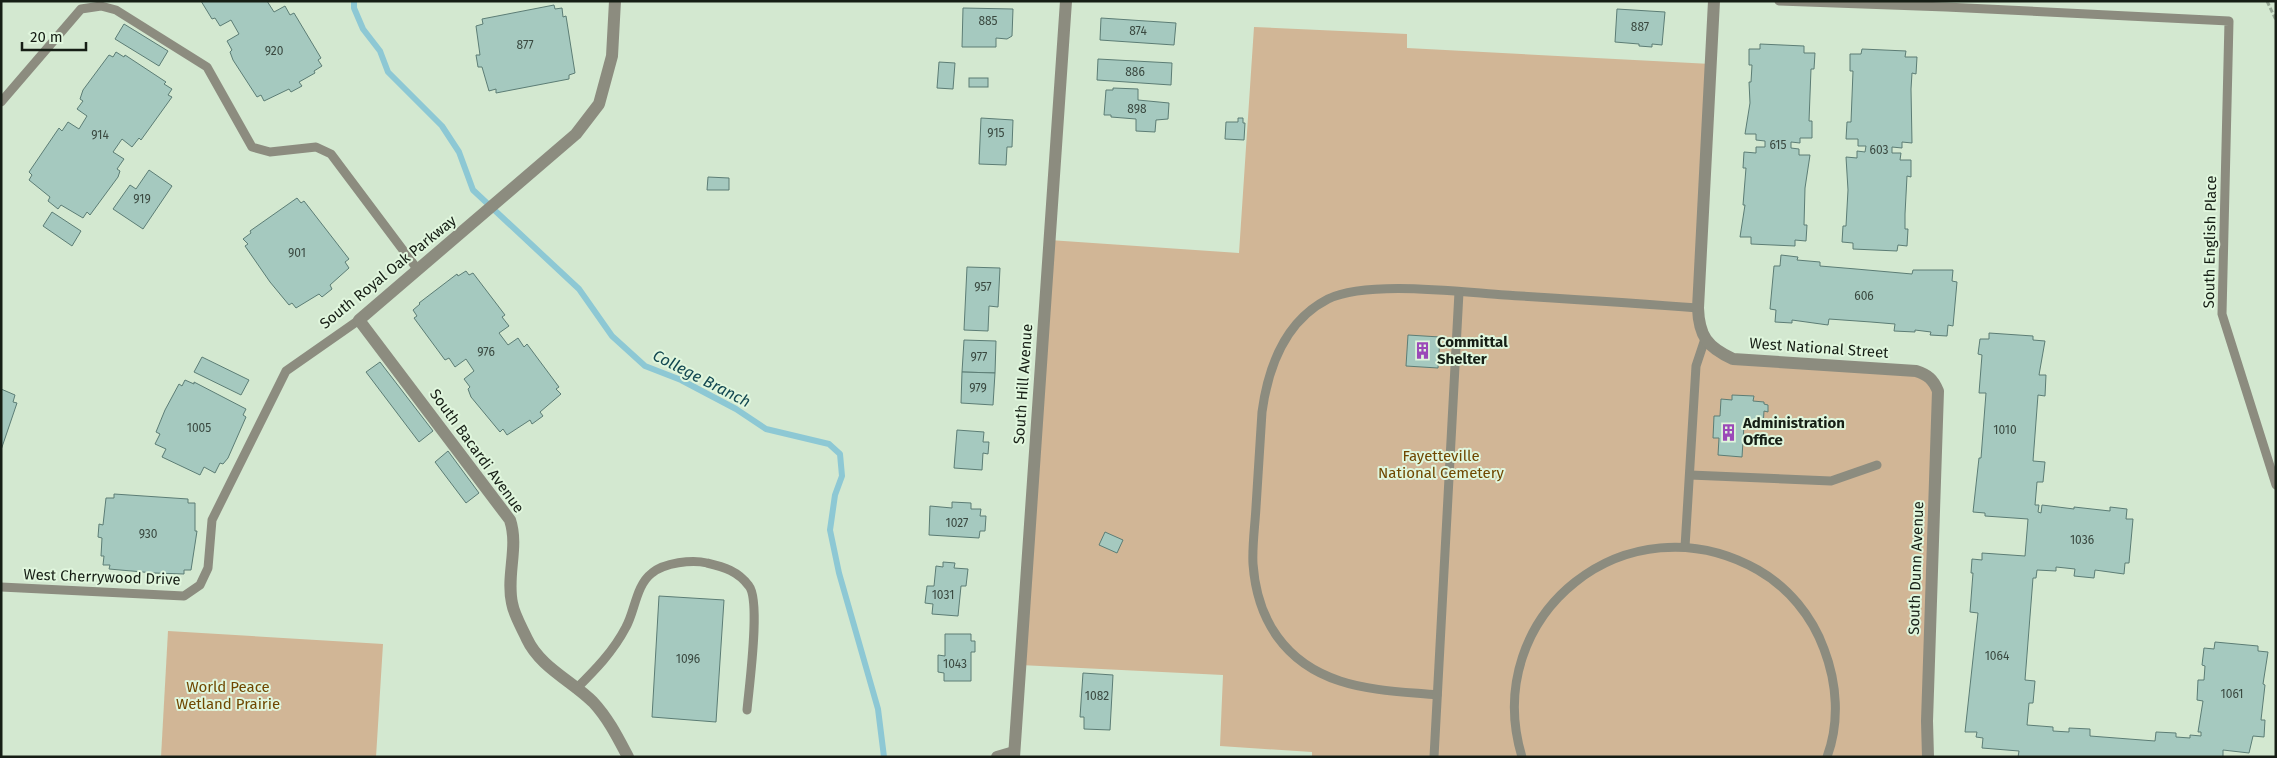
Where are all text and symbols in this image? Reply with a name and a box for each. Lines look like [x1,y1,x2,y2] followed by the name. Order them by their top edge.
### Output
[978,14,998,28] house number: 885
[22,20,86,52] scale bar
[1631,20,1649,34] house number: 887
[1129,24,1147,38] house number: 874
[30,28,63,46] text: 20 m
[516,38,534,52] house number: 877
[265,44,284,58] house number: 920
[1125,65,1145,79] house number: 886
[1127,102,1147,116] house number: 898
[987,126,1005,140] house number: 915
[91,128,109,142] house number: 914
[1769,138,1787,152] house number: 615
[1870,143,1888,157] house number: 603
[2200,175,2220,309] street label: South English Place
[133,192,151,206] house number: 919
[316,211,460,333] street label: South Royal Oak Parkway
[288,246,306,260] house number: 901
[974,280,992,294] house number: 957
[1854,289,1874,303] house number: 606
[1010,323,1036,445] street label: South Hill Avenue
[1437,333,1508,368] place label: Committal Shelter
[1749,334,1890,362] street label: West National Street
[1413,341,1433,361] building icon: Committal Shelter
[477,345,495,359] house number: 976
[650,346,754,411] water label: College Branch
[971,350,987,364] house number: 977
[969,381,987,395] house number: 979
[426,386,528,516] street label: South Bacardi Avenue
[1742,414,1845,449] place label: Administration Office
[187,421,211,435] house number: 1005
[1719,422,1739,442] building icon: Administration Office
[1993,423,2017,437] house number: 1010
[1378,447,1505,482] park label: Fayetteville National Cemetery
[1905,501,1927,635] street label: South Dunn Avenue
[946,516,968,530] house number: 1027
[139,527,158,541] house number: 930
[2070,533,2094,547] house number: 1036
[23,565,181,589] street label: West Cherrywood Drive
[932,588,954,602] house number: 1031
[1985,649,2010,663] house number: 1064
[676,652,700,666] house number: 1096
[943,657,967,671] house number: 1043
[176,678,280,713] park label: World Peace Wetland Prairie
[2221,687,2243,701] house number: 1061
[1085,689,1109,703] house number: 1082

